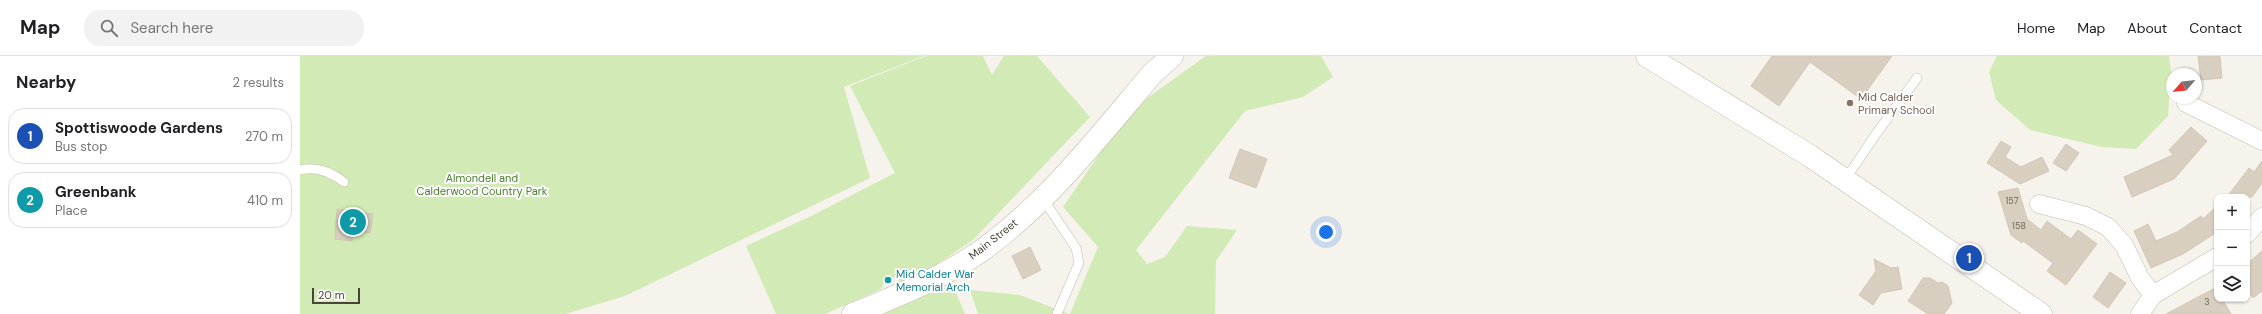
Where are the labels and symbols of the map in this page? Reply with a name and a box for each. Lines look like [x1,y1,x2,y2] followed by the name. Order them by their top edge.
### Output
[2166,68,2202,104] north arrow
[1858,90,1934,117] place label: Mid Calder Primary School
[1845,98,1855,108] marker: Mid Calder Primary School
[417,171,548,198] park label: Almondell and Calderwood Country Park
[2006,195,2019,207] house number: 157
[340,207,366,237] pin: 2
[966,216,1020,262] street label: Main Street
[2012,220,2026,232] house number: 158
[1316,222,1336,242] your location
[1956,243,1982,273] pin: 1
[896,267,974,294] place label: Mid Calder War Memorial Arch
[883,275,893,285] marker: Mid Calder War Memorial Arch
[312,286,360,305] scale bar
[2204,296,2210,308] house number: 3

